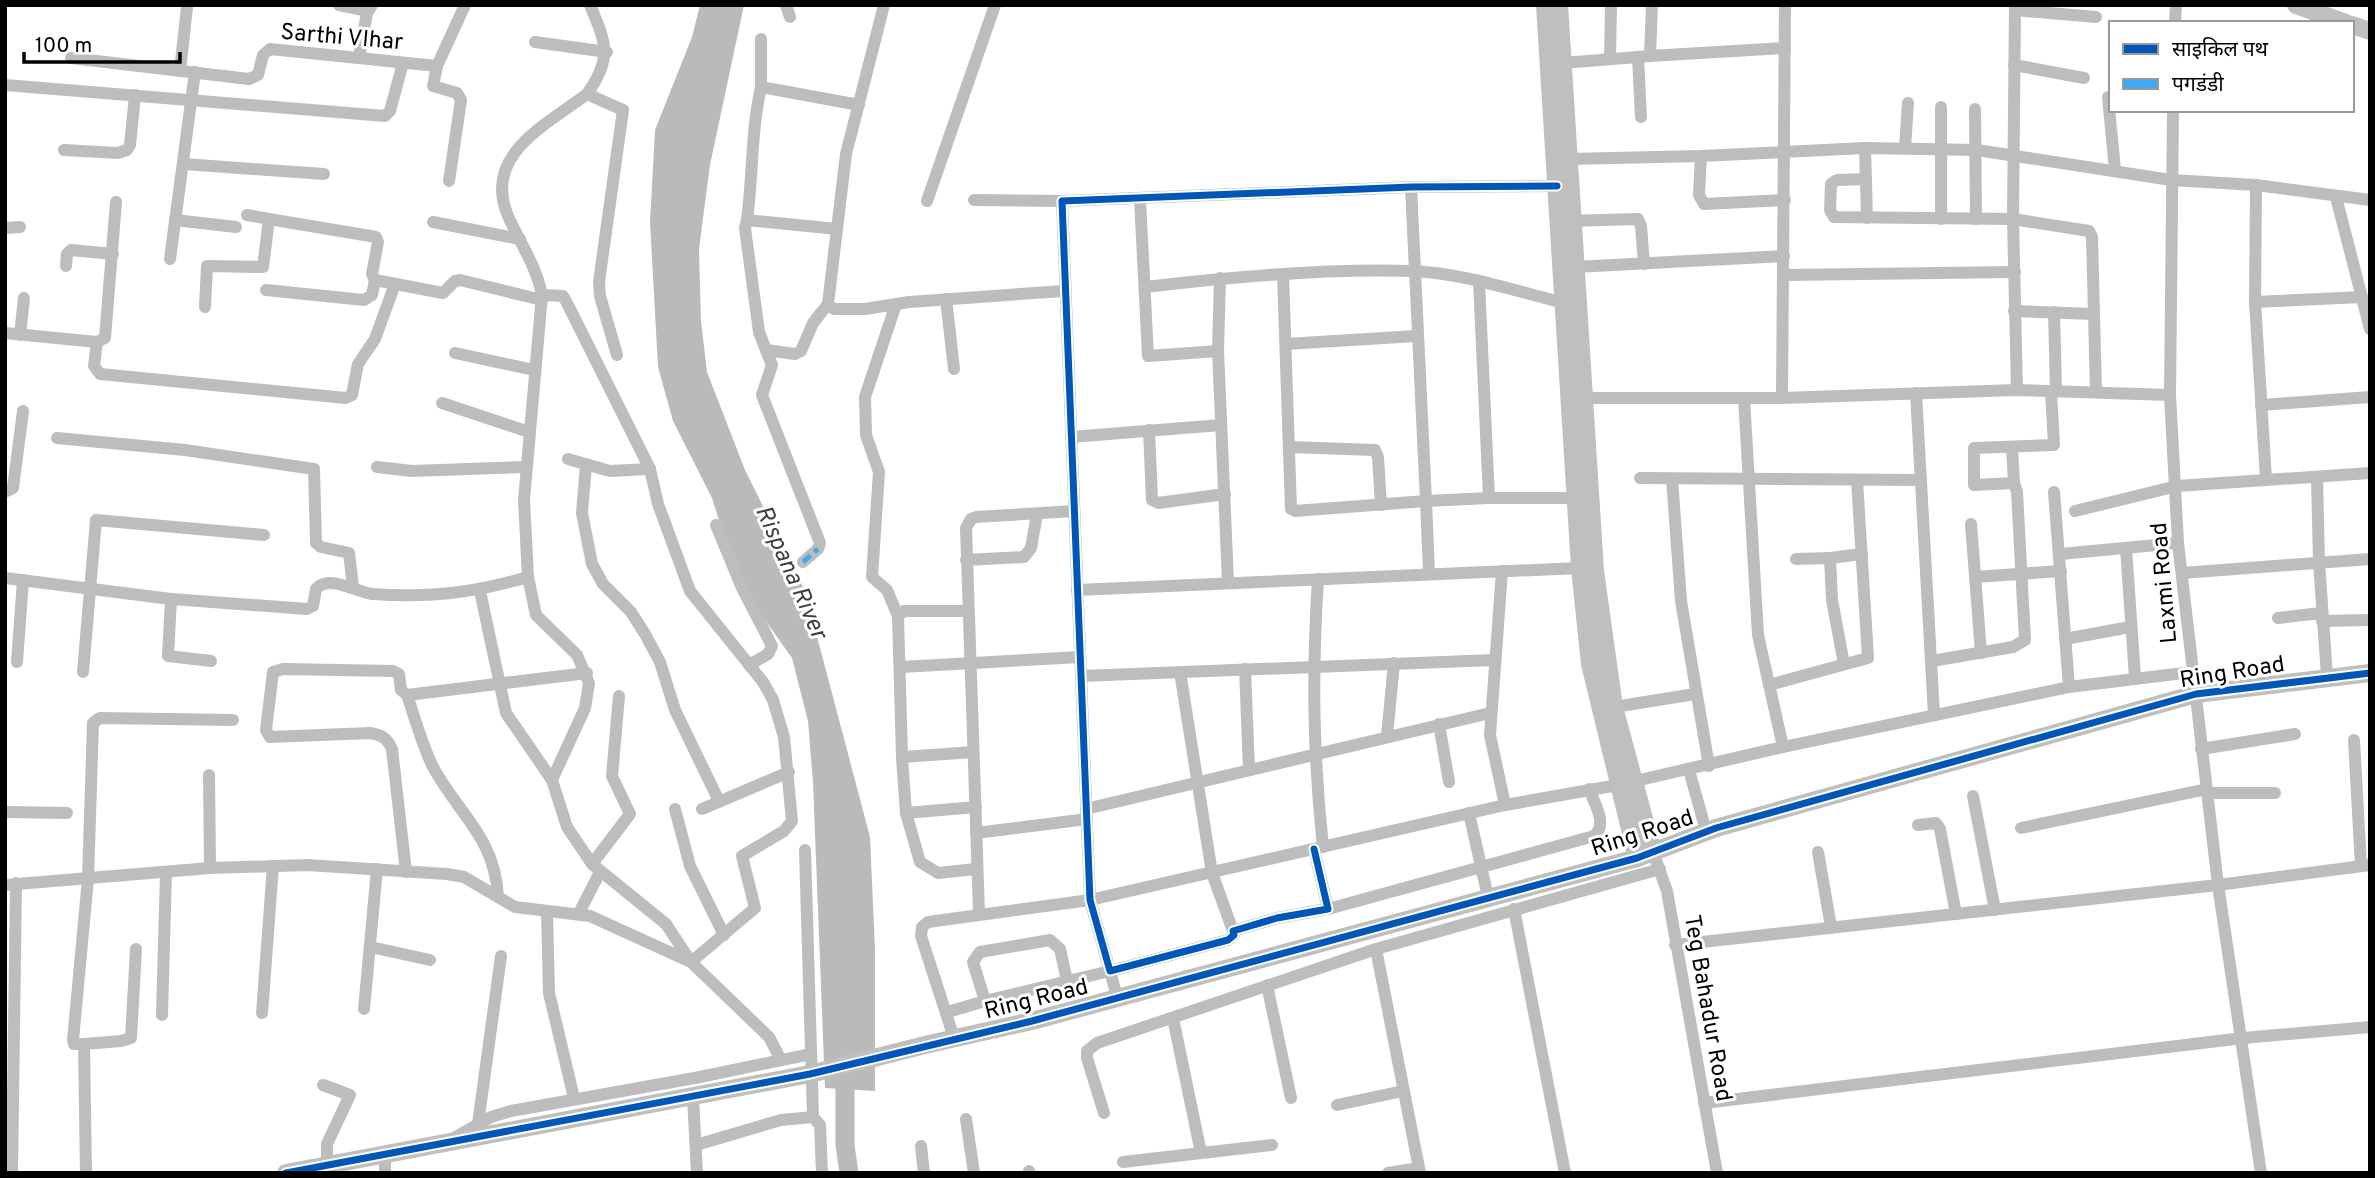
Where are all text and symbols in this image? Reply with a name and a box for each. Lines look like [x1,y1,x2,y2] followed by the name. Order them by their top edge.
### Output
[279,19,404,58] street label: Sarthi VIhar
[24,21,180,65] scale bar
[2109,21,2354,112] legend
[35,33,92,60] text: 100 m
[2172,37,2269,64] text: साइकिल पथ
[2172,72,2224,99] text: पगडंडी
[747,501,834,646] water label: Rispana River
[2146,521,2185,644] street label: Laxmi Road
[2178,651,2287,696] street label: Ring Road
[1588,804,1698,865] street label: Ring Road
[1676,913,1737,1104] street label: Teg Bahadur Road
[982,974,1092,1027] street label: Ring Road

